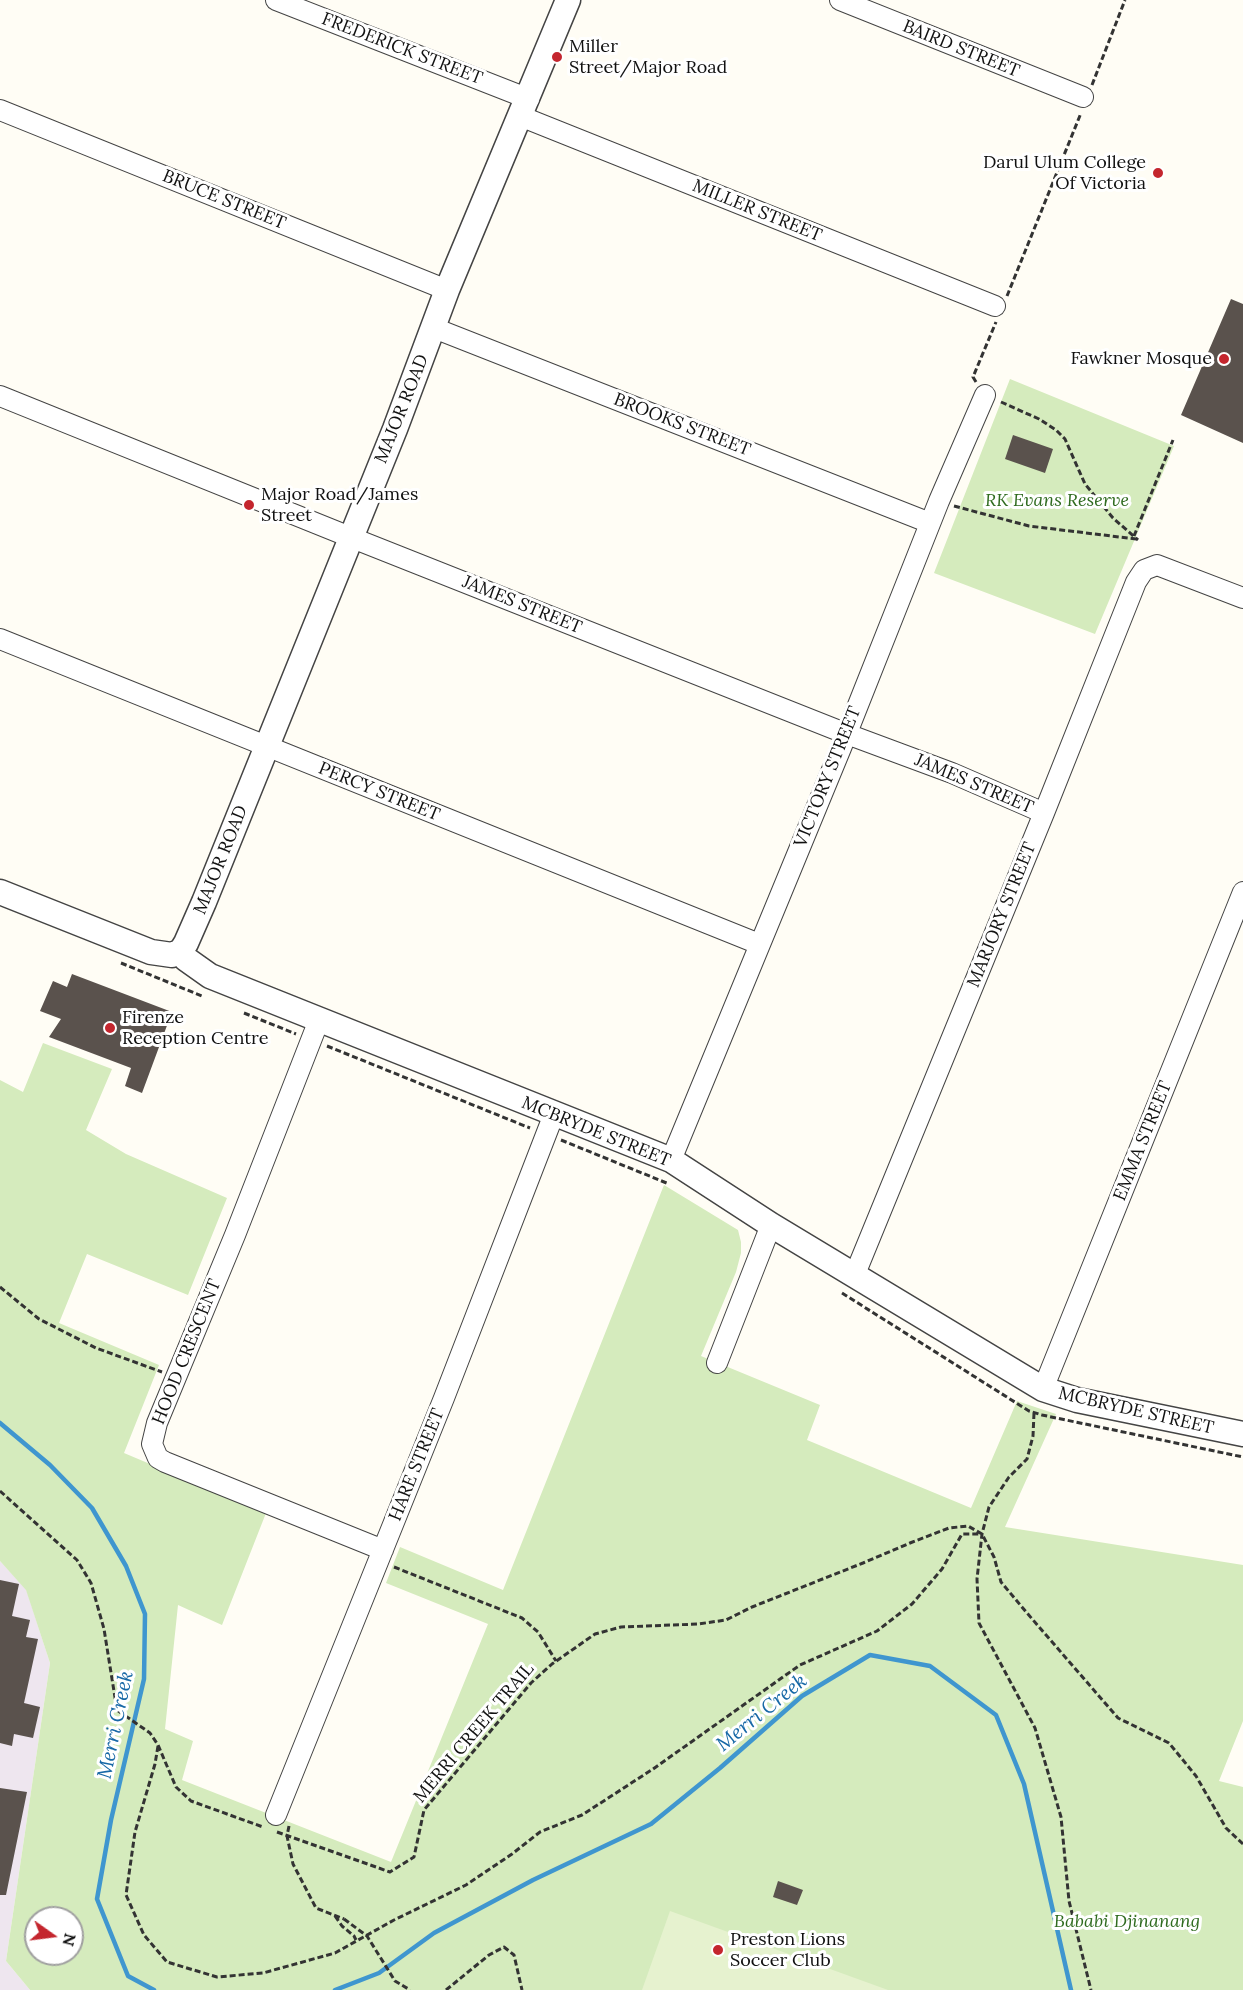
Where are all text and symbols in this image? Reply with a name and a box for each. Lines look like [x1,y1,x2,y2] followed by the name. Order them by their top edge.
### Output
[319,8,485,90] street label: FREDERICK STREET
[899,16,1023,82] street label: BAIRD STREET
[569,36,727,78] place label: Miller Street/Major Road
[550,50,564,64] marker: Miller Street/Major Road
[983,152,1146,195] place label: Darul Ulum College Of Victoria
[159,165,289,235] street label: BRUCE STREET
[1151,166,1165,180] marker: Darul Ulum College Of Victoria
[689,175,825,247] street label: MILLER STREET
[1070,348,1212,370] place label: Fawkner Mosque
[370,351,434,467] street label: MAJOR ROAD
[1217,352,1231,366] marker: Fawkner Mosque
[610,389,754,461] street label: BROOKS STREET
[261,484,418,526] place label: Major Road/James Street
[985,490,1129,512] park label: RK Evans Reserve
[242,498,256,512] marker: Major Road/James Street
[459,571,585,639] street label: JAMES STREET
[790,703,866,851] street label: VICTORY STREET
[911,749,1037,819] street label: JAMES STREET
[315,758,443,826] street label: PERCY STREET
[189,802,253,918] street label: MAJOR ROAD
[963,839,1041,991] street label: MARJORY STREET
[122,1007,269,1050] place label: Firenze Reception Centre
[103,1021,117,1035] marker: Firenze Reception Centre
[1109,1078,1177,1204] street label: EMMA STREET
[518,1092,674,1172] street label: MCBRYDE STREET
[148,1276,226,1428] street label: HOOD CRESCENT
[1056,1383,1216,1439] street label: MCBRYDE STREET
[385,1406,449,1524] street label: HARE STREET
[409,1659,539,1807] street label: MERRI CREEK TRAIL
[93,1669,139,1781] water label: Merri Creek
[712,1669,812,1757] water label: Merri Creek
[24,1906,84,1966] north arrow
[1054,1911,1200,1933] park label: Bababi Djinanang
[730,1929,845,1972] place label: Preston Lions Soccer Club
[58,1931,81,1948] text: N
[711,1943,725,1957] marker: Preston Lions Soccer Club

